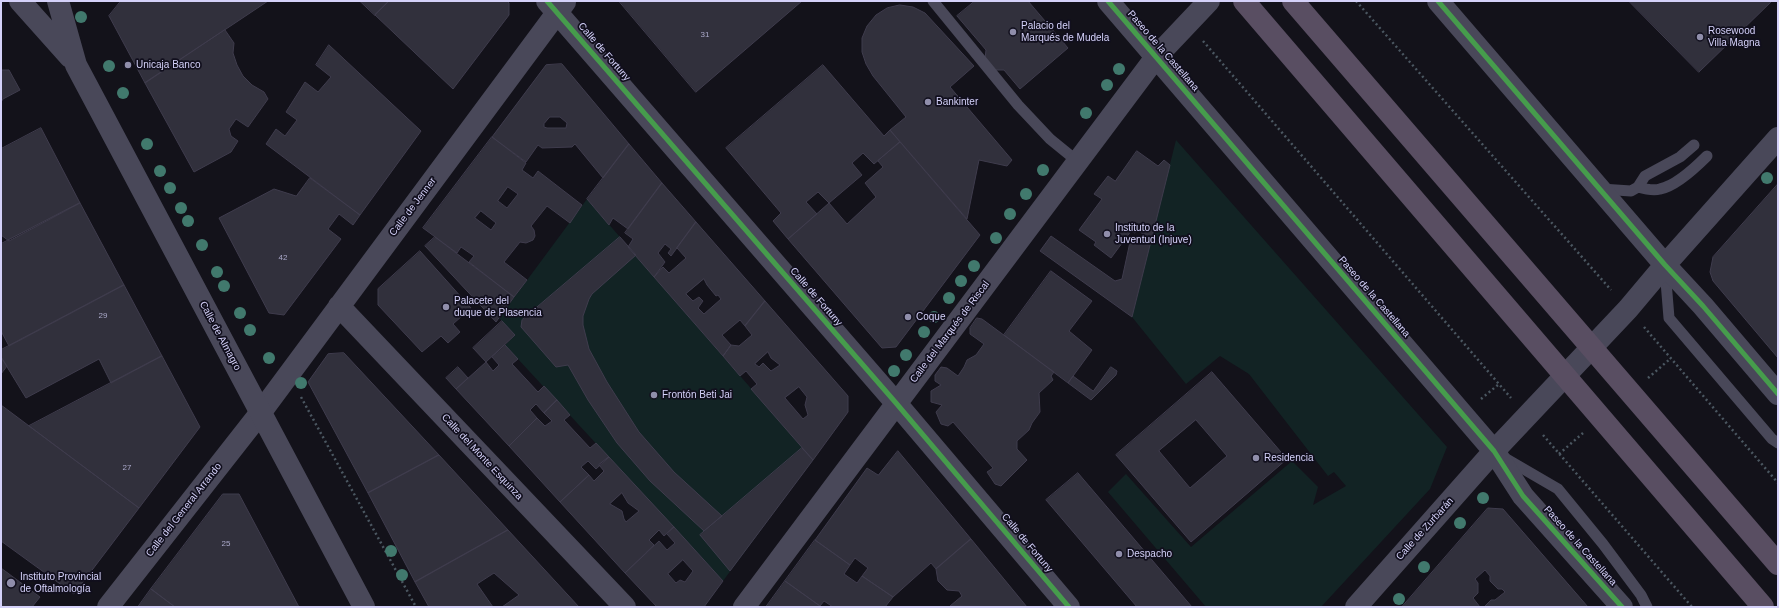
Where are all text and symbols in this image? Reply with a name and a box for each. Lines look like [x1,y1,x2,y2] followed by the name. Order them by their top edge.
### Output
[1125,8,1201,94] street label: Paseo de la Castellana
[575,20,633,84] street label: Calle de Fortuny
[1021,20,1109,44] place label: Palacio del Marqués de Mudela
[1708,25,1760,48] place label: Rosewood Villa Magna
[1008,27,1018,37] marker: Palacio del Marqués de Mudela
[701,30,709,40] house number: 31
[1695,32,1705,42] marker: Rosewood Villa Magna
[136,59,200,71] place label: Unicaja Banco
[123,60,133,70] marker: Unicaja Banco
[936,96,978,108] place label: Bankinter
[923,97,933,107] marker: Bankinter
[387,175,439,239] street label: Calle de Jenner
[1115,222,1192,246] place label: Instituto de la Juventud (Injuve)
[1102,229,1112,239] marker: Instituto de la Juventud (Injuve)
[279,253,287,263] house number: 42
[1336,254,1412,340] street label: Paseo de la Castellana
[787,265,845,329] street label: Calle de Fortuny
[908,279,992,385] street label: Calle del Marqués de Riscal
[454,295,542,318] place label: Palacete del duque de Plasencia
[197,299,243,373] street label: Calle de Almagro
[441,302,451,312] marker: Palacete del duque de Plasencia
[99,311,107,321] house number: 29
[916,311,945,323] place label: Coque
[903,312,913,322] marker: Coque
[662,389,732,401] place label: Frontón Beti Jai
[649,390,659,400] marker: Frontón Beti Jai
[439,411,525,503] street label: Calle del Monte Esquinza
[1264,452,1313,464] place label: Residencia
[1251,453,1261,463] marker: Residencia
[144,461,224,559] street label: Calle del General Arrando
[123,463,131,473] house number: 27
[1394,495,1456,563] street label: Calle de Zurbarán
[1541,504,1619,588] street label: Paseo de la Castellana
[999,511,1055,575] street label: Calle de Fortuny
[222,539,230,549] house number: 25
[1127,548,1172,560] place label: Despacho
[1114,549,1124,559] marker: Despacho
[20,571,101,594] place label: Instituto Provincial de Oftalmología
[5,577,17,589] marker: Instituto Provincial de Oftalmología

